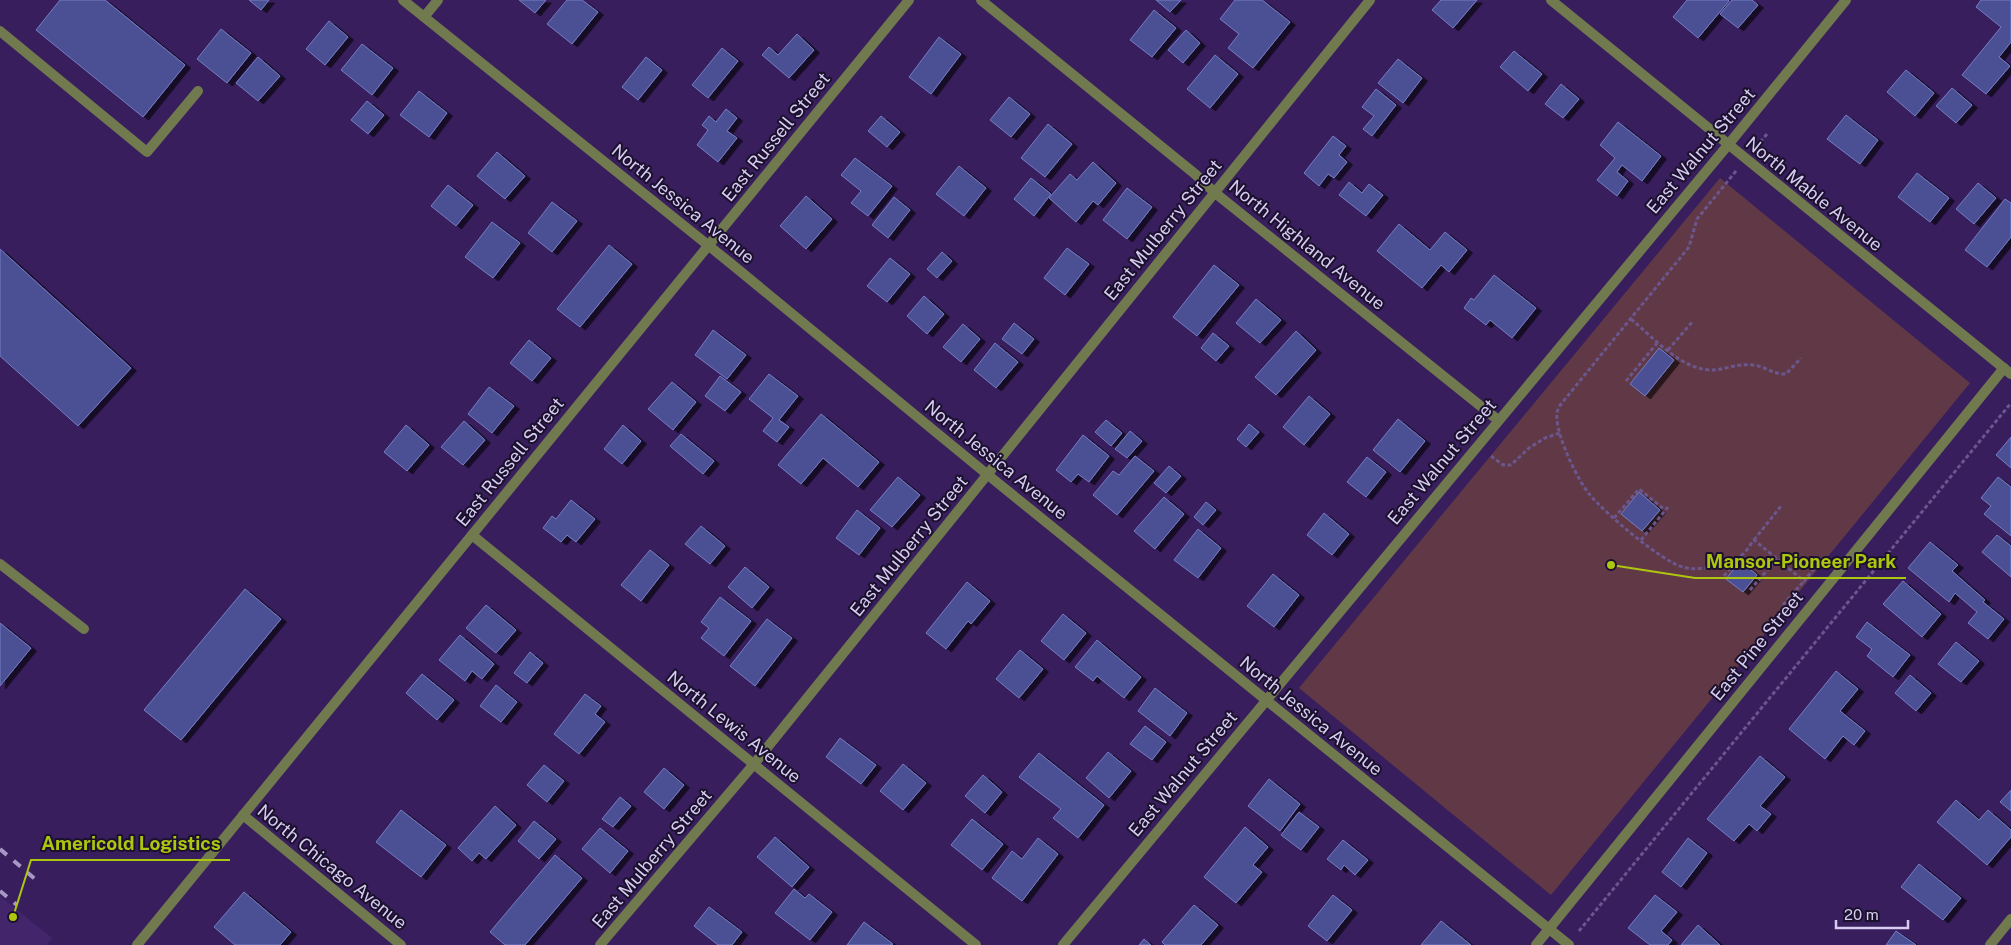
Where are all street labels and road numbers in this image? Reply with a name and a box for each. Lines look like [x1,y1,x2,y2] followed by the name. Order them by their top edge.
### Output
[717,68,834,205] street label: East Russell Street
[1642,84,1759,218] street label: East Walnut Street
[1742,132,1887,255] street label: North Mable Avenue
[608,140,759,268] street label: North Jessica Avenue
[1099,155,1226,304] street label: East Mulberry Street
[1225,175,1390,314] street label: North Highland Avenue
[451,393,568,530] street label: East Russell Street
[1383,395,1500,529] street label: East Walnut Street
[921,396,1072,524] street label: North Jessica Avenue
[845,471,972,620] street label: East Mulberry Street
[1706,587,1807,705] street label: East Pine Street
[1236,652,1387,780] street label: North Jessica Avenue
[663,666,805,787] street label: North Lewis Avenue
[1124,707,1241,841] street label: East Walnut Street
[587,785,716,932] street label: East Mulberry Street
[253,800,411,933] street label: North Chicago Avenue

